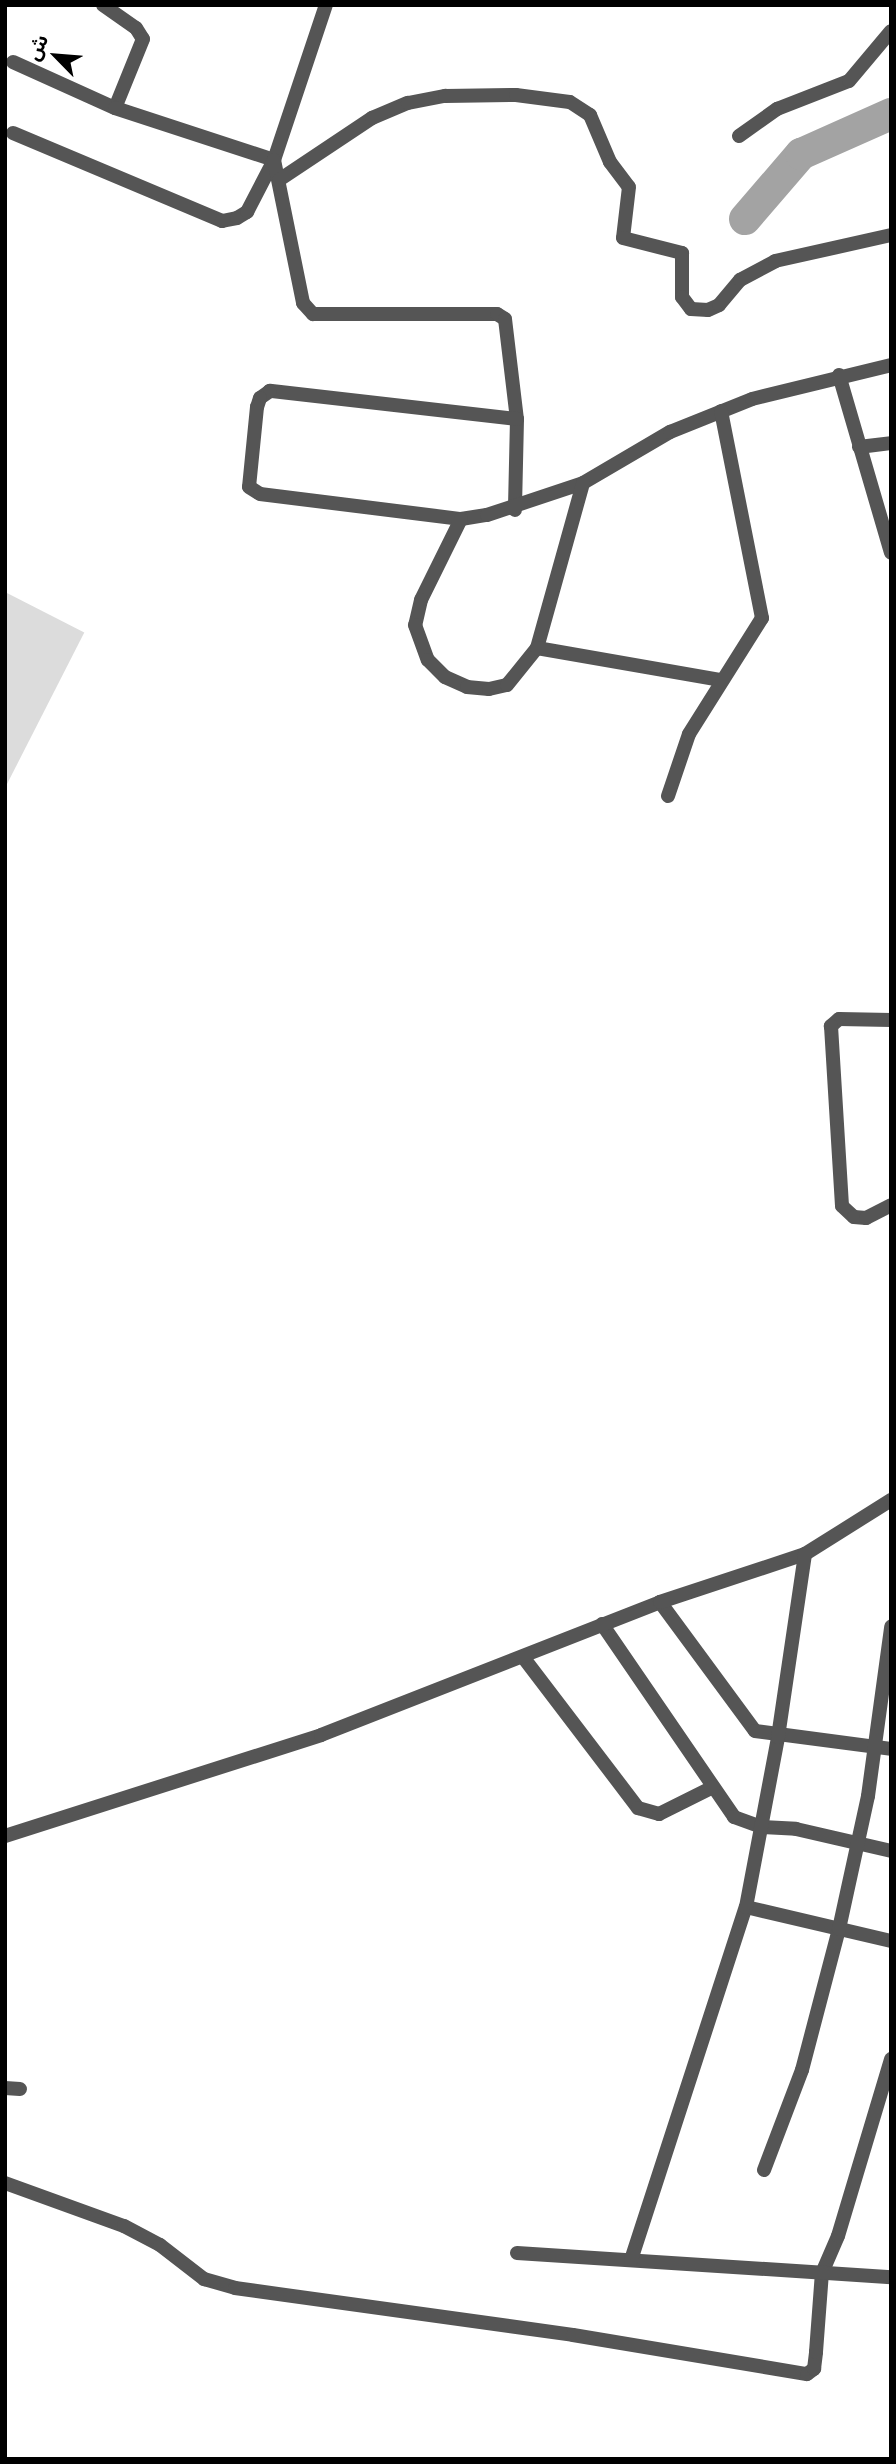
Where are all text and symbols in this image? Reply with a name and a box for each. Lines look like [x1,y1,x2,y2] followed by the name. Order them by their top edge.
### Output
[21,21,91,91] north arrow
[21,30,53,64] text: ش

